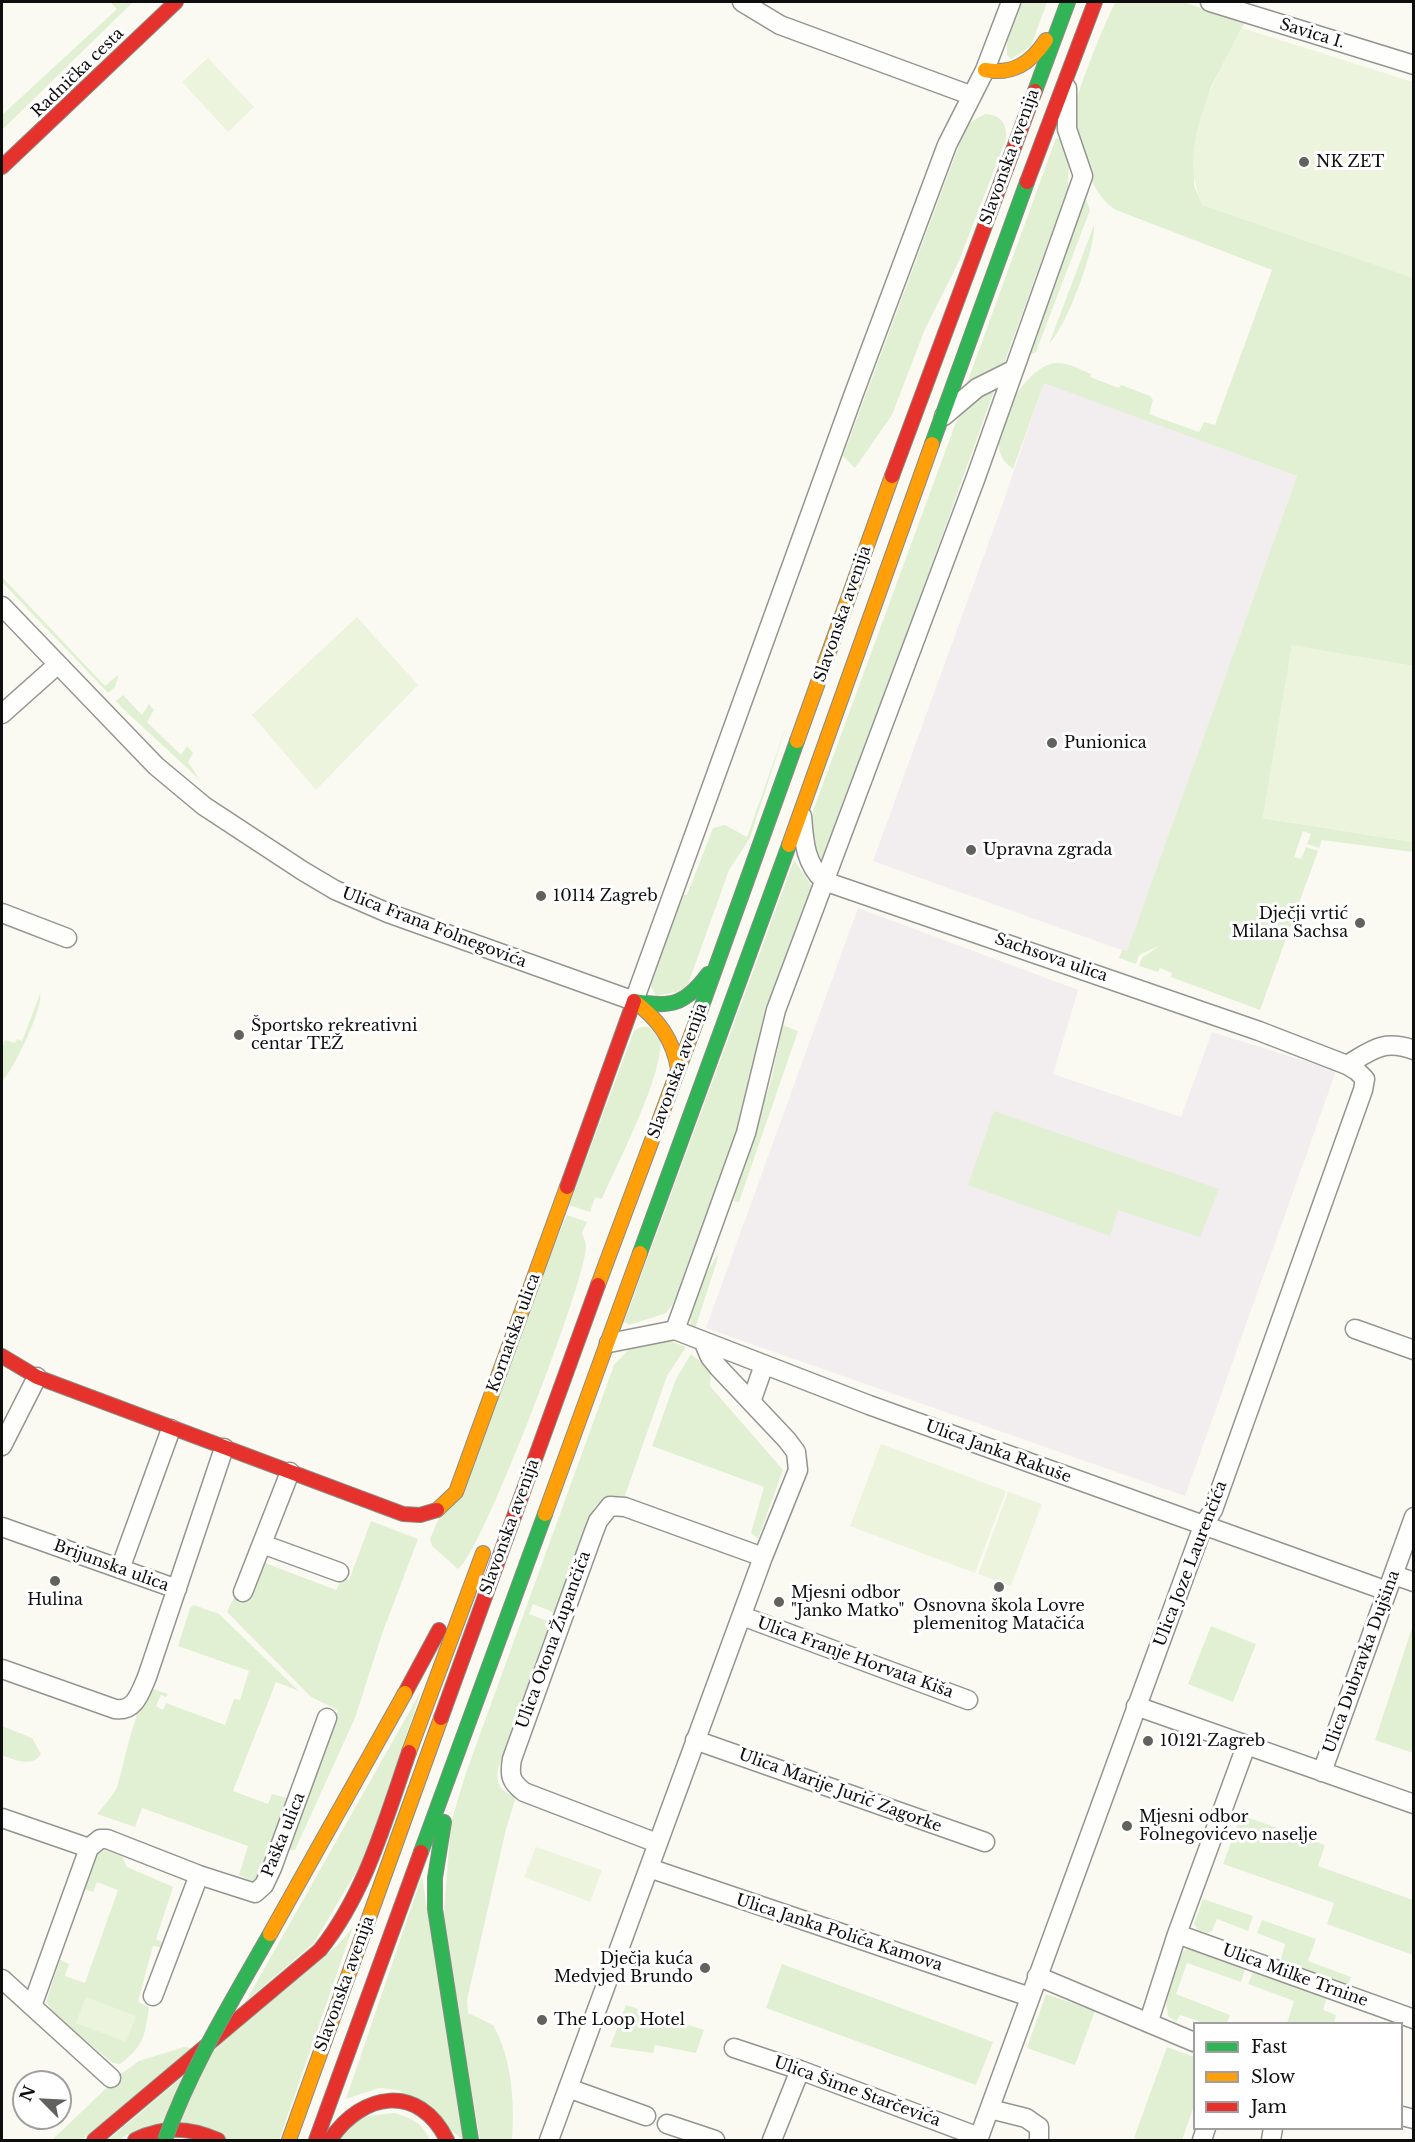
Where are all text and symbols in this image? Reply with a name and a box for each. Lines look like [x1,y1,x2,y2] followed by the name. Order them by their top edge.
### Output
[1277,15,1347,53] street label: Savica I.
[28,24,128,122] street label: Radnička cesta
[977,87,1043,227] street label: Slavonska avenija
[1316,152,1384,172] place label: NK ZET
[1297,155,1311,169] marker: NK ZET
[811,543,875,685] street label: Slavonska avenija
[1064,733,1147,753] place label: Punionica
[1045,736,1059,750] marker: Punionica
[983,840,1112,860] place label: Upravna zgrada
[964,843,978,857] marker: Upravna zgrada
[339,884,529,972] street label: Ulica Frana Folnegovića
[553,886,658,906] place label: 10114 Zagreb
[534,889,548,903] marker: 10114 Zagreb
[1232,904,1348,942] place label: Dječji vrtić Milana Sachsa
[1353,916,1367,930] marker: Dječji vrtić Milana Sachsa
[992,930,1110,986] street label: Sachsova ulica
[645,1001,711,1141] street label: Slavonska avenija
[251,1016,417,1054] place label: Športsko rekreativni centar TEŽ
[232,1028,246,1042] marker: Športsko rekreativni centar TEŽ
[484,1271,544,1395] street label: Kornatska ulica
[922,1417,1074,1487] street label: Ulica Janka Rakuše
[477,1457,543,1597] street label: Slavonska avenija
[1151,1479,1231,1649] street label: Ulica Joze Laurenčića
[51,1536,171,1596] street label: Brijunska ulica
[513,1549,595,1731] street label: Ulica Otona Župančiča
[1320,1568,1404,1756] street label: Ulica Dubravka Dujšina
[48,1574,62,1588] marker: Hulina
[992,1580,1006,1594] marker: Osnovna škola Lovre plemenitog Matačića
[791,1583,904,1621] place label: Mjesni odbor "Janko Matko"
[27,1590,83,1610] place label: Hulina
[772,1595,786,1609] marker: Mjesni odbor "Janko Matko"
[913,1596,1085,1634] place label: Osnovna škola Lovre plemenitog Matačića
[754,1613,956,1703] street label: Ulica Franje Horvata Kiša
[1160,1731,1265,1751] place label: 10121 Zagreb
[1141,1734,1155,1748] marker: 10121 Zagreb
[736,1745,944,1837] street label: Ulica Marije Jurić Zagorke
[258,1790,310,1880] street label: Paška ulica
[1139,1807,1317,1845] place label: Mjesni odbor Folnegovićevo naselje
[1120,1819,1134,1833] marker: Mjesni odbor Folnegovićevo naselje
[733,1890,945,1976] street label: Ulica Janka Polića Kamova
[312,1914,378,2054] street label: Slavonska avenija
[1220,1941,1370,2011] street label: Ulica Milke Trnine
[554,1949,693,1987] place label: Dječja kuća Medvjed Brundo
[698,1961,712,1975] marker: Dječja kuća Medvjed Brundo
[554,2010,685,2030] place label: The Loop Hotel
[535,2013,549,2027] marker: The Loop Hotel
[1193,2022,1403,2130] legend
[1251,2036,1287,2058] text: Fast
[771,2053,943,2131] street label: Ulica Šime Starčevića
[1251,2066,1295,2088] text: Slow
[12,2070,72,2130] north arrow
[15,2083,40,2104] text: N
[1251,2096,1287,2118] text: Jam

